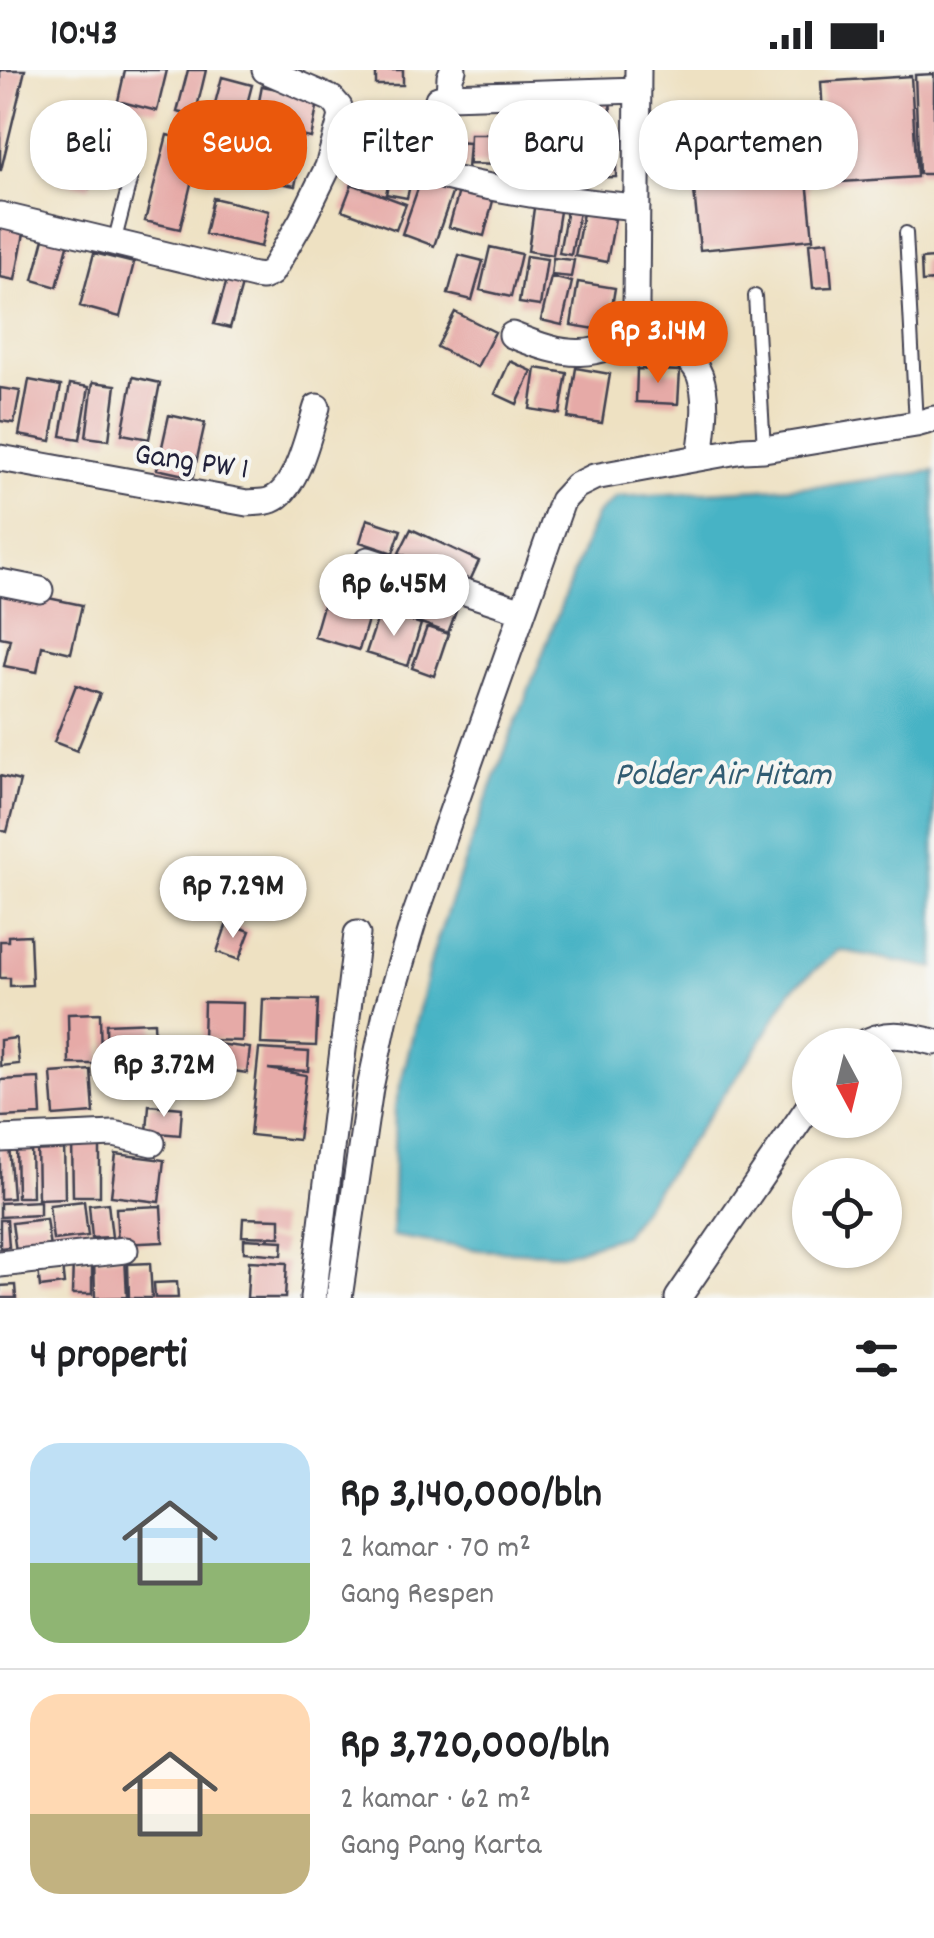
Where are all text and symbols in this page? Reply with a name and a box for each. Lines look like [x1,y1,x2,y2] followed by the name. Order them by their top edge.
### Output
[50,8,118,63] text: 10:43
[30,100,147,190] chip: Beli
[167,100,307,190] chip: Sewa
[327,100,468,190] chip: Filter
[488,100,619,190] chip: Baru
[639,100,858,190] chip: Apartemen
[555,301,761,386] pin: Rp 3.14M
[610,310,706,356] text: Rp 3.14M
[131,433,251,495] street label: Gang PW 1
[291,554,497,639] pin: Rp 6.45M
[341,563,447,609] text: Rp 6.45M
[615,752,832,802] water label: Polder Air Hitam
[130,856,336,941] pin: Rp 7.29M
[182,865,284,911] text: Rp 7.29M
[792,1028,902,1138] north arrow
[792,1028,902,1268] map controls
[61,1035,267,1120] pin: Rp 3.72M
[113,1044,215,1090] text: Rp 3.72M
[792,1158,902,1268] button: locate
[30,1328,187,1388] text: 4 properti
[849,1331,904,1386] icon: filters
[340,1467,602,1527] text: Rp 3,140,000/bln
[110,1483,230,1603] icon: home
[340,1527,531,1573] text: 2 kamar · 70 m²
[340,1573,494,1619] text: Gang Respen
[340,1718,610,1778] text: Rp 3,720,000/bln
[110,1734,230,1854] icon: home
[340,1778,531,1824] text: 2 kamar · 62 m²
[340,1824,541,1870] text: Gang Pang Karta

